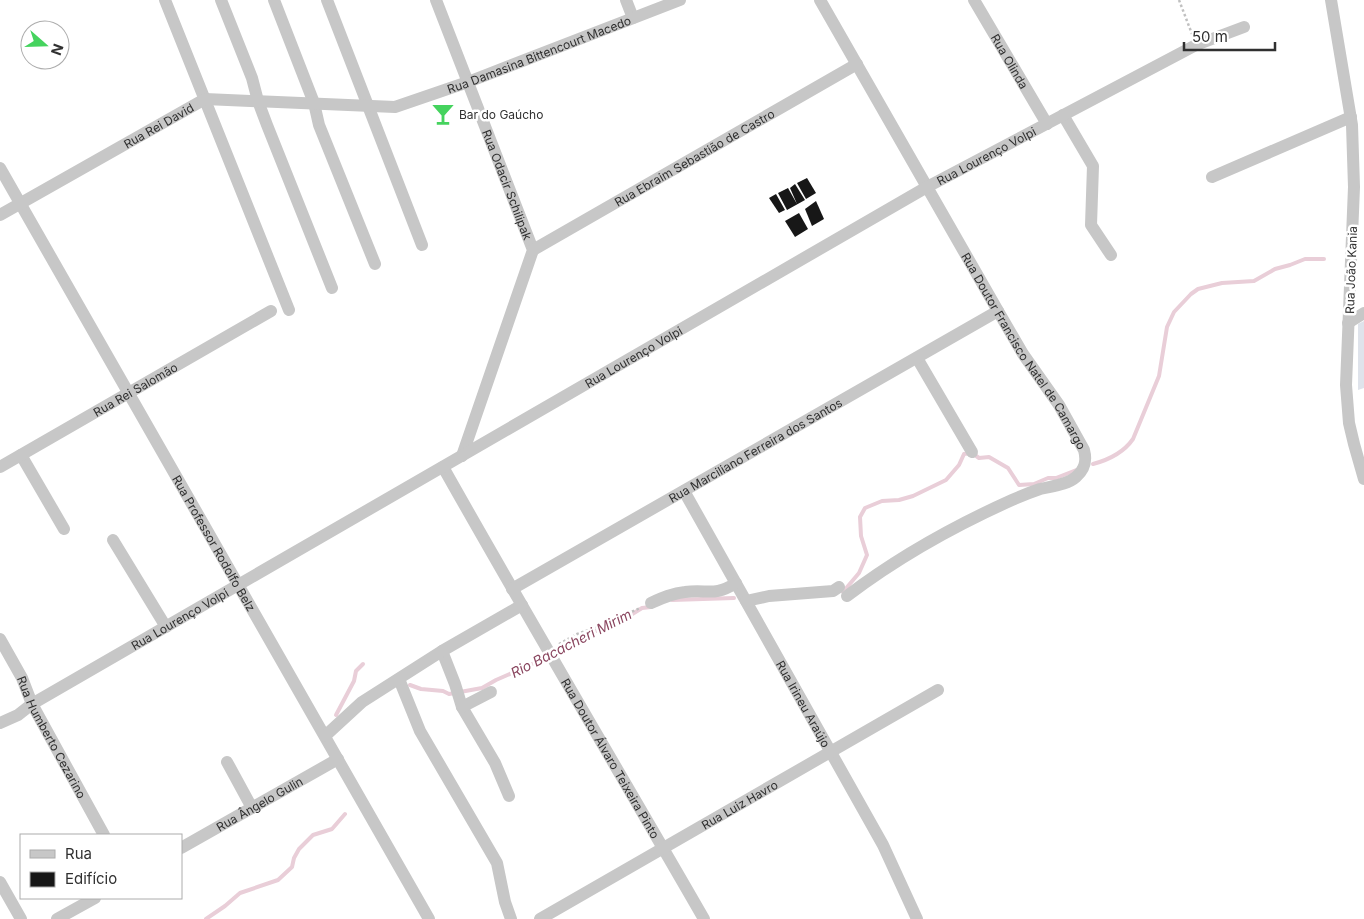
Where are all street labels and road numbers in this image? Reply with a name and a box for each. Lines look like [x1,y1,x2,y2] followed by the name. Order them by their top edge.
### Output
[445,12,633,96] street label: Rua Damasina Bittencourt Macedo
[988,31,1032,91] street label: Rua Olinda
[121,100,196,151] street label: Rua Rei David
[612,106,777,209] street label: Rua Ebraim Sebastião de Castro
[934,123,1038,188] street label: Rua Lourenço Volpi
[479,127,536,242] street label: Rua Odacir Schilipak
[1342,226,1360,314] street label: Rua João Kania
[959,250,1090,452] street label: Rua Doutor Francisco Natel de Camargo
[582,323,685,391] street label: Rua Lourenço Volpi
[90,359,180,419] street label: Rua Rei Salomão
[666,394,844,505] street label: Rua Marciliano Ferreira dos Santos
[169,472,259,614] street label: Rua Professor Rodolfo Belz
[128,585,231,653] street label: Rua Lourenço Volpi
[773,658,834,750] street label: Rua Irineu Araújo
[14,674,90,801] street label: Rua Humberto Cezarino
[558,675,663,841] street label: Rua Doutor Álvaro Teixeira Pinto
[213,773,305,834] street label: Rua Ângelo Gulin
[699,776,780,832] street label: Rua Luiz Havro

